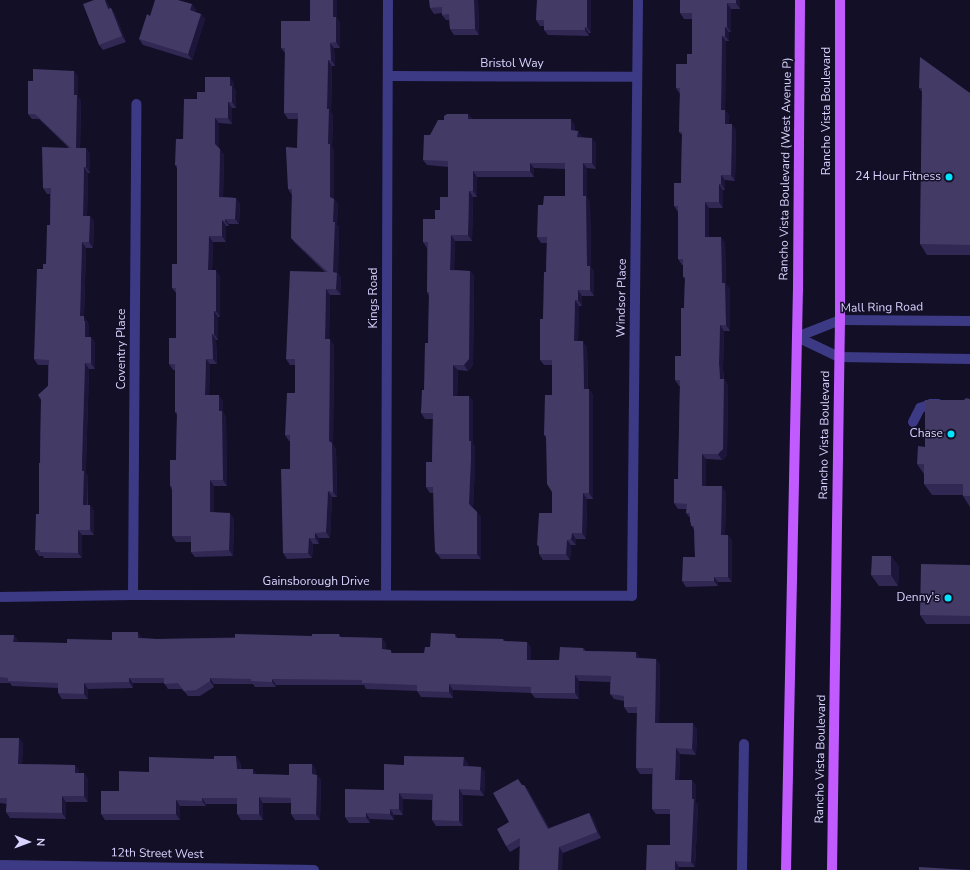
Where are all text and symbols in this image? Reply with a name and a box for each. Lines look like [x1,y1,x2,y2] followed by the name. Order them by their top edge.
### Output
[820,47,834,175] street label: Rancho Vista Boulevard
[480,57,544,71] street label: Bristol Way
[777,57,795,281] street label: Rancho Vista Boulevard (West Avenue P)
[855,170,941,184] place label: 24 Hour Fitness
[944,172,954,182] marker: 24 Hour Fitness
[614,258,630,338] street label: Windsor Place
[367,268,381,328] street label: Kings Road
[841,300,923,316] street label: Mall Ring Road
[115,309,129,389] street label: Coventry Place
[817,371,833,499] street label: Rancho Vista Boulevard
[910,427,943,441] place label: Chase
[946,429,956,439] marker: Chase
[262,575,370,589] street label: Gainsborough Drive
[897,591,940,605] place label: Denny's
[943,593,953,603] marker: Denny's
[813,695,829,823] street label: Rancho Vista Boulevard
[8,822,48,862] north arrow
[33,838,48,846] text: N
[110,846,204,862] street label: 12th Street West

